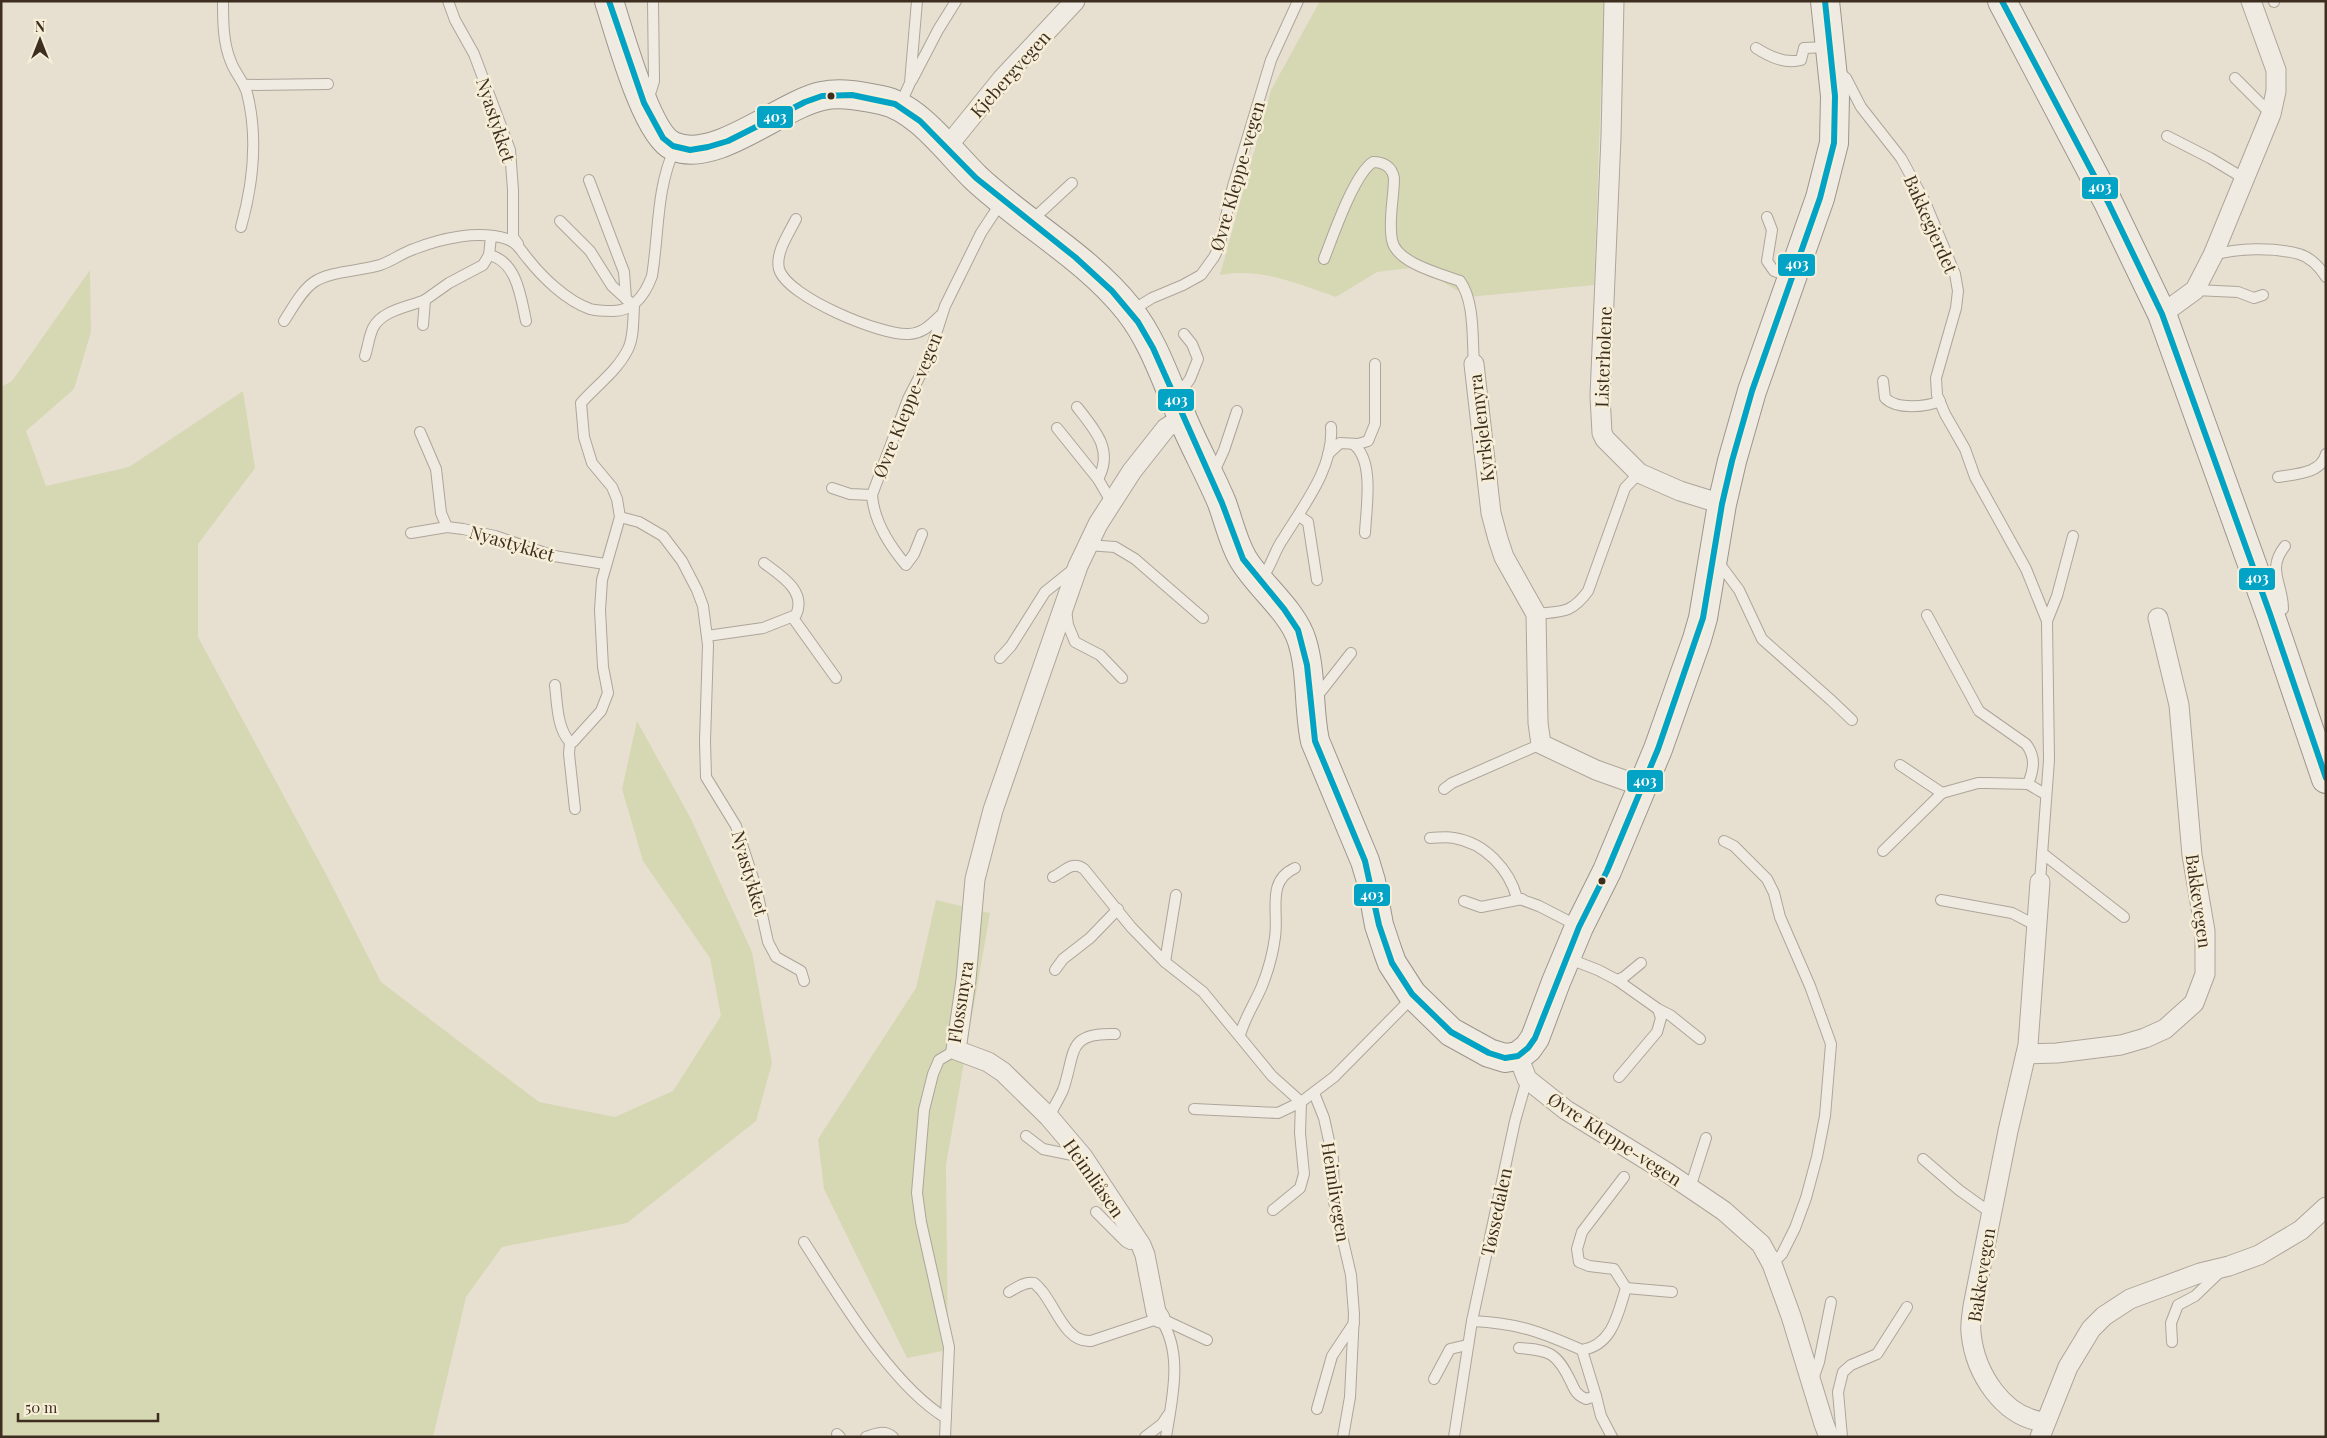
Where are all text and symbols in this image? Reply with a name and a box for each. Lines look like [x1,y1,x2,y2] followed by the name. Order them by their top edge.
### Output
[15,15,65,65] north arrow
[35,17,45,36] text: N
[965,25,1056,123] street label: Kjebergvegen
[471,75,521,166] street label: Nyastykket
[826,91,836,101] unlabelled marker
[1204,98,1270,254] street label: Øvre Kleppe-vegen
[756,105,794,129] line badge: 403
[763,107,787,126] text: 403
[1899,171,1964,277] street label: Bakkegjerdet
[2081,176,2119,200] line badge: 403
[2088,177,2112,196] text: 403
[1777,253,1816,277] line badge: 403
[1785,254,1809,273] text: 403
[1589,306,1617,408] street label: Listerholene
[867,328,947,481] street label: Øvre Kleppe-vegen
[1462,373,1500,483] street label: Kyrkjelemyra
[1157,388,1195,412] line badge: 403
[1164,390,1188,409] text: 403
[467,519,558,567] street label: Nyastykket
[2238,567,2276,591] line badge: 403
[2245,568,2269,587] text: 403
[1626,769,1664,793] line badge: 403
[1633,771,1657,790] text: 403
[726,828,774,919] street label: Nyastykket
[2181,852,2218,950] street label: Bakkevegen
[1597,876,1607,886] unlabelled marker
[1353,883,1391,907] line badge: 403
[1360,885,1384,904] text: 403
[942,959,978,1045] street label: Flossmyra
[1543,1087,1687,1191] street label: Øvre Kleppe-vegen
[1058,1134,1130,1222] street label: Heimliåsen
[1316,1140,1356,1244] street label: Heimlivegen
[1475,1165,1517,1258] street label: Tøssedalen
[1962,1226,2000,1324] street label: Bakkevegen
[18,1390,158,1422] scale bar
[25,1397,58,1417] text: 50 m

